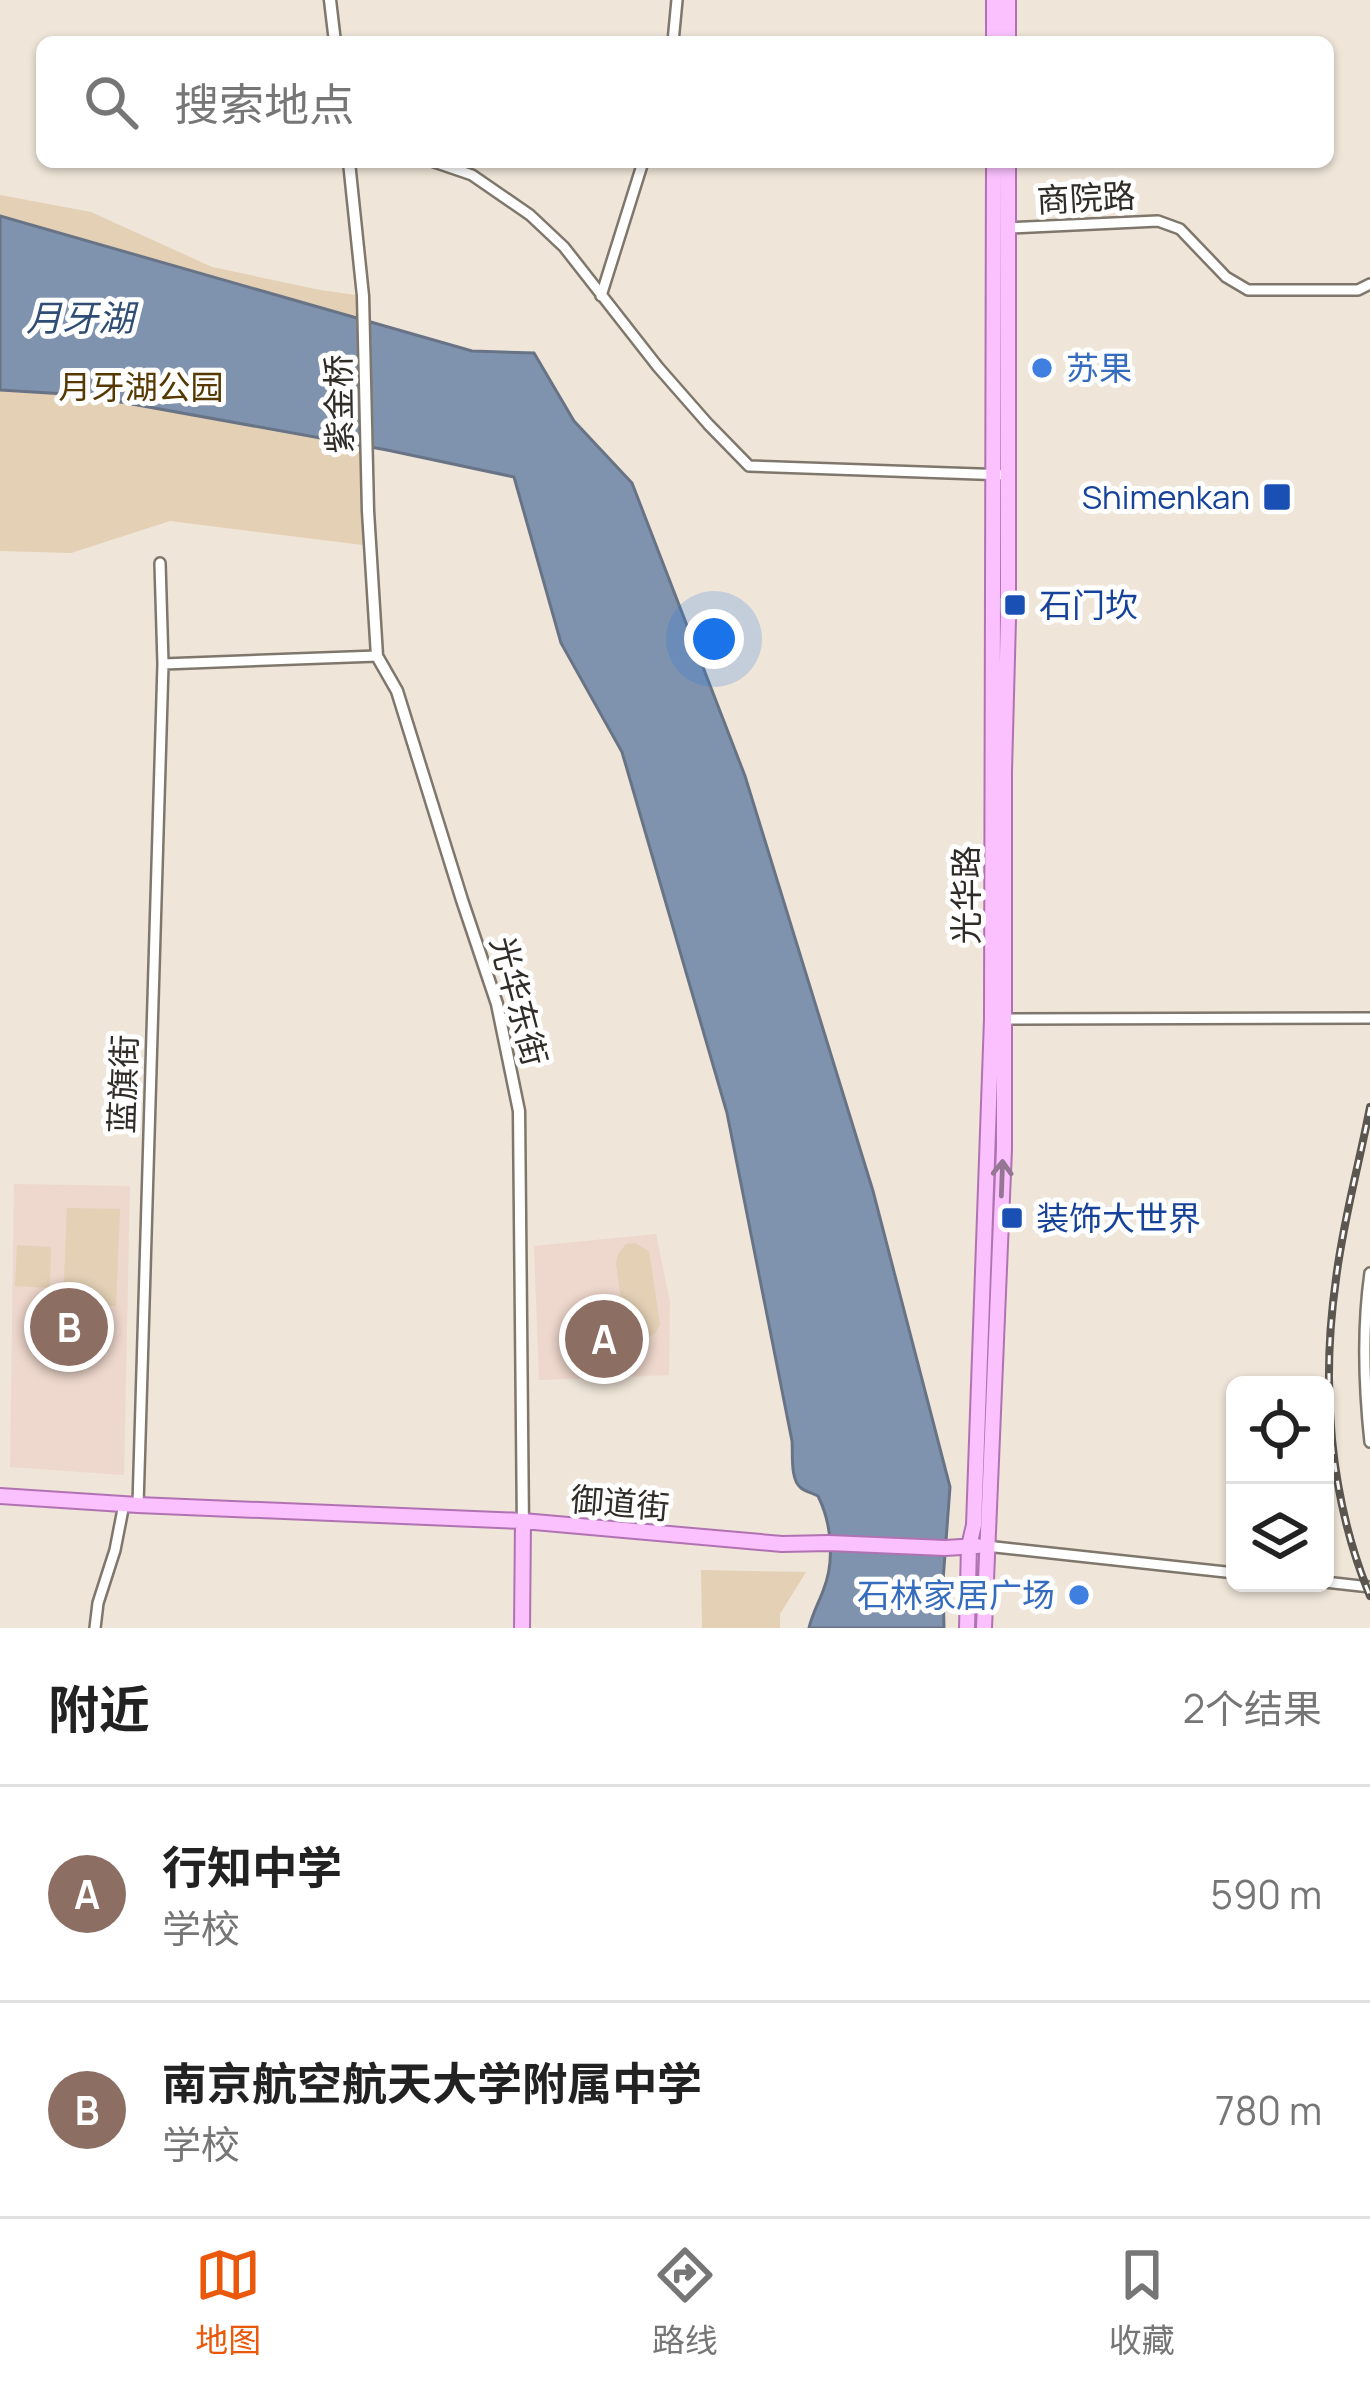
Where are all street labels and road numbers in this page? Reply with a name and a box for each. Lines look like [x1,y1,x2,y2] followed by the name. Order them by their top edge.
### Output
[1035,172,1137,223] street label: 商院路
[315,354,362,454] street label: 紫金桥
[943,846,988,945] street label: 光华路
[481,931,558,1070] street label: 光华东街
[98,1034,147,1134] street label: 蓝旗街
[569,1476,671,1529] street label: 御道街

